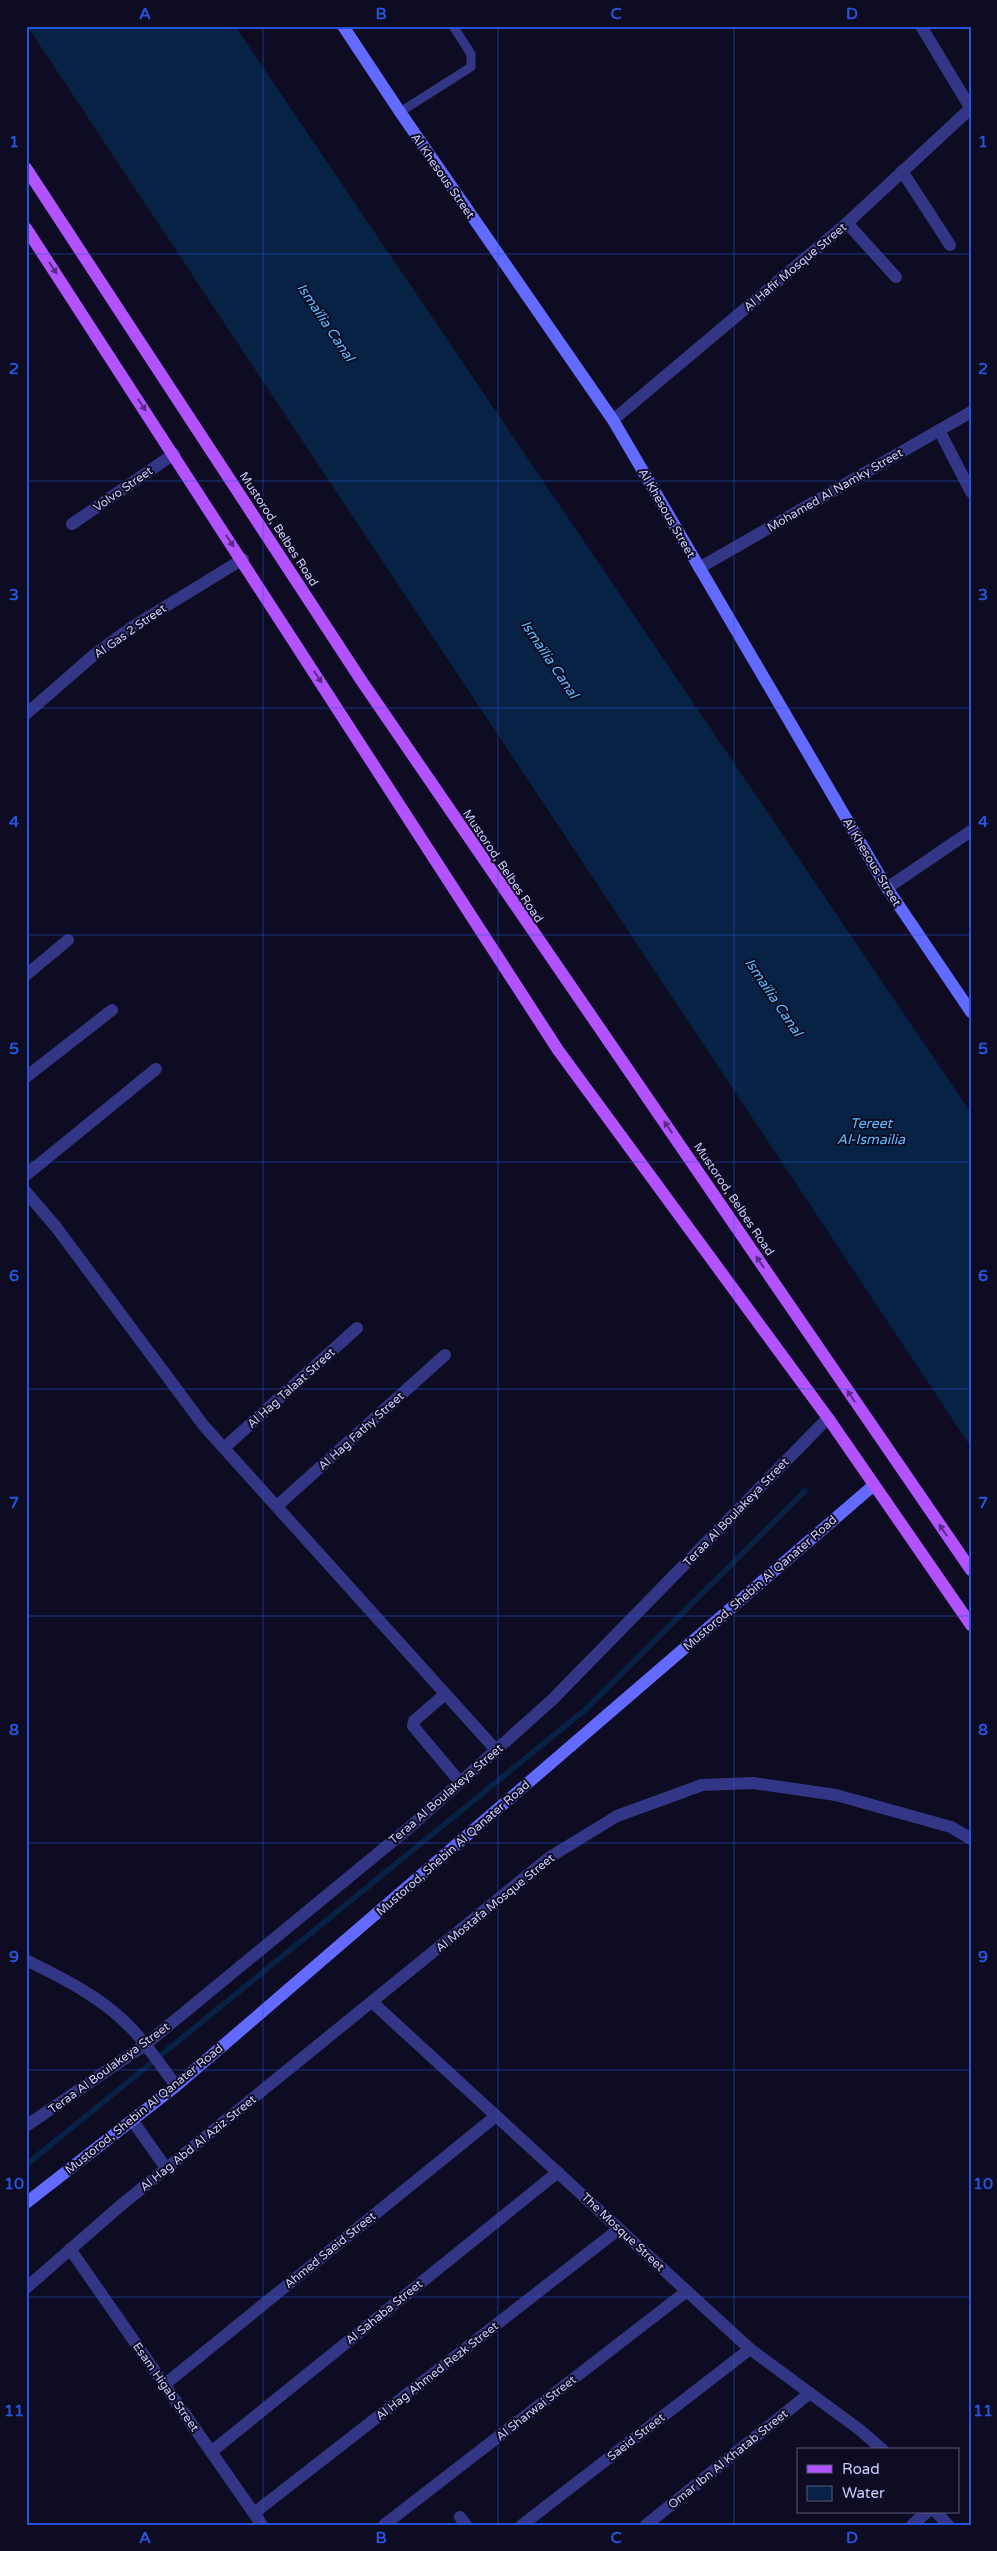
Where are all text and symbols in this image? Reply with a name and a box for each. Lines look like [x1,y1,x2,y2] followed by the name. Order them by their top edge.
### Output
[139,4,151,24] text: A
[375,4,387,24] text: B
[610,4,622,24] text: C
[846,4,858,24] text: D
[408,131,478,222] street label: Al Khesous Street
[9,132,19,152] text: 1
[978,132,988,152] text: 1
[741,220,849,314] street label: Al Hafir Mosque Street
[48,262,58,275] one-way arrow
[293,280,359,366] water label: Ismaïlia Canal
[9,359,19,379] text: 2
[978,359,988,379] text: 2
[137,398,146,411] one-way arrow
[765,445,906,535] street label: Mohamed Al Namky Street
[91,463,156,515] street label: Volvo Street
[636,466,698,560] street label: Al Khesous Street
[237,469,321,589] street label: Mustorod, Belbes Road
[226,534,235,547] one-way arrow
[9,585,19,605] text: 3
[978,585,988,605] text: 3
[91,601,169,661] street label: Al Gas 2 Street
[517,617,583,703] water label: Ismaïlia Canal
[314,671,323,684] one-way arrow
[460,807,546,925] street label: Mustorod, Belbes Road
[9,812,19,832] text: 4
[978,812,988,832] text: 4
[840,815,904,909] street label: Al Khesous Street
[741,955,807,1041] water label: Ismaïlia Canal
[9,1039,19,1059] text: 5
[978,1039,988,1059] text: 5
[837,1115,906,1148] water label: Tereet Al-Ismailia
[663,1120,673,1134] one-way arrow
[691,1140,777,1258] street label: Mustorod, Belbes Road
[755,1255,765,1268] one-way arrow
[9,1266,19,1286] text: 6
[978,1266,988,1286] text: 6
[244,1345,338,1431] street label: Al Hag Talaat Street
[315,1389,407,1473] street label: Al Hag Fathy Street
[846,1389,856,1402] one-way arrow
[680,1454,792,1569] street label: Teraa Al Boulakeya Street
[9,1493,19,1513] text: 7
[978,1493,988,1513] text: 7
[680,1513,840,1653] street label: Mustorod, Shebin Al Qanater Road
[938,1523,948,1536] one-way arrow
[9,1720,19,1740] text: 8
[978,1720,988,1740] text: 8
[386,1741,506,1847] street label: Teraa Al Boulakeya Street
[373,1778,533,1918] street label: Mustorod, Shebin Al Qanater Road
[433,1851,557,1955] street label: Al Mostafa Mosque Street
[9,1947,19,1967] text: 9
[978,1947,988,1967] text: 9
[46,2019,172,2117] street label: Teraa Al Boulakeya Street
[62,2041,226,2177] street label: Mustorod, Shebin Al Qanater Road
[137,2092,259,2194] street label: Al Hag Abd Al Aziz Street
[4,2174,24,2194] text: 10
[973,2174,993,2194] text: 10
[579,2190,668,2274] street label: The Mosque Street
[281,2209,379,2291] street label: Ahmed Saeid Street
[343,2276,426,2347] street label: Al Sahaba Street
[373,2319,501,2423] street label: Al Hag Ahmed Rezk Street
[130,2340,202,2435] street label: Esam Higab Street
[493,2372,579,2444] street label: Al Sharwai Street
[4,2401,24,2421] text: 11
[973,2401,993,2421] text: 11
[665,2406,791,2512] street label: Omar Ibn Al Khatab Street
[605,2410,668,2464] street label: Saeid Street
[797,2448,960,2514] legend
[842,2460,880,2478] text: Road
[842,2484,885,2502] text: Water
[139,2528,151,2548] text: A
[375,2528,387,2548] text: B
[610,2528,622,2548] text: C
[846,2528,858,2548] text: D

